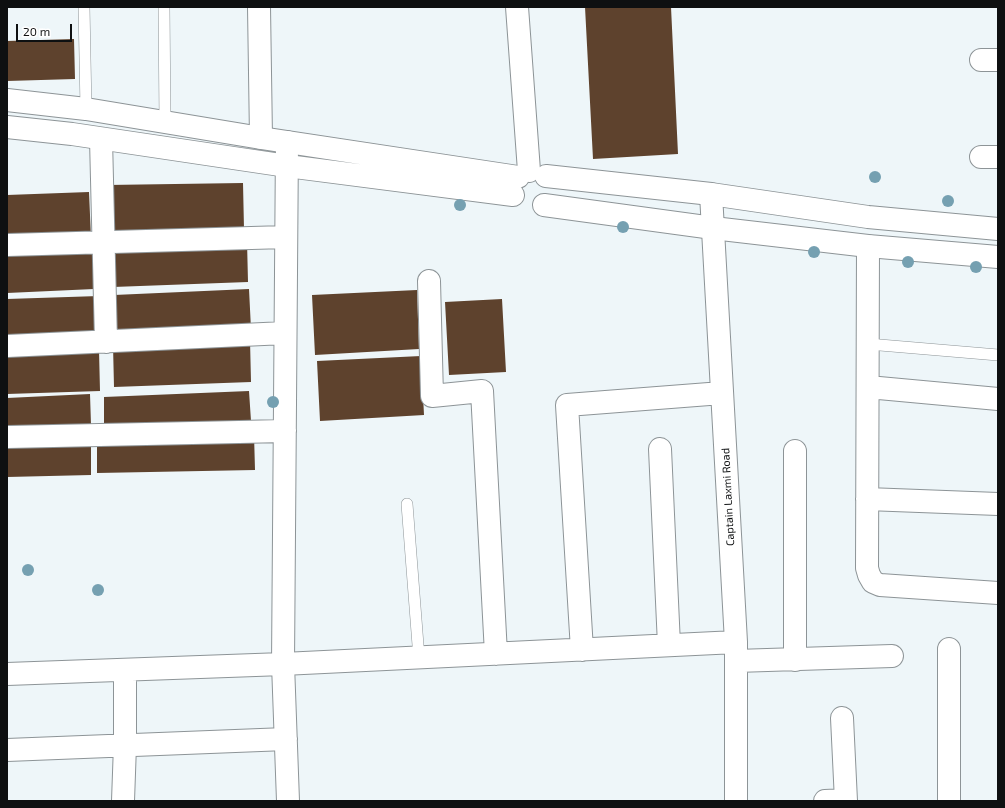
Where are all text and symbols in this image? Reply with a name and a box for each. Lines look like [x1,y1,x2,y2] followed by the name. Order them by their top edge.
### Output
[18,16,74,42] scale bar
[23,24,50,38] text: 20 m
[719,448,737,546] street label: Captain Laxmi Road

